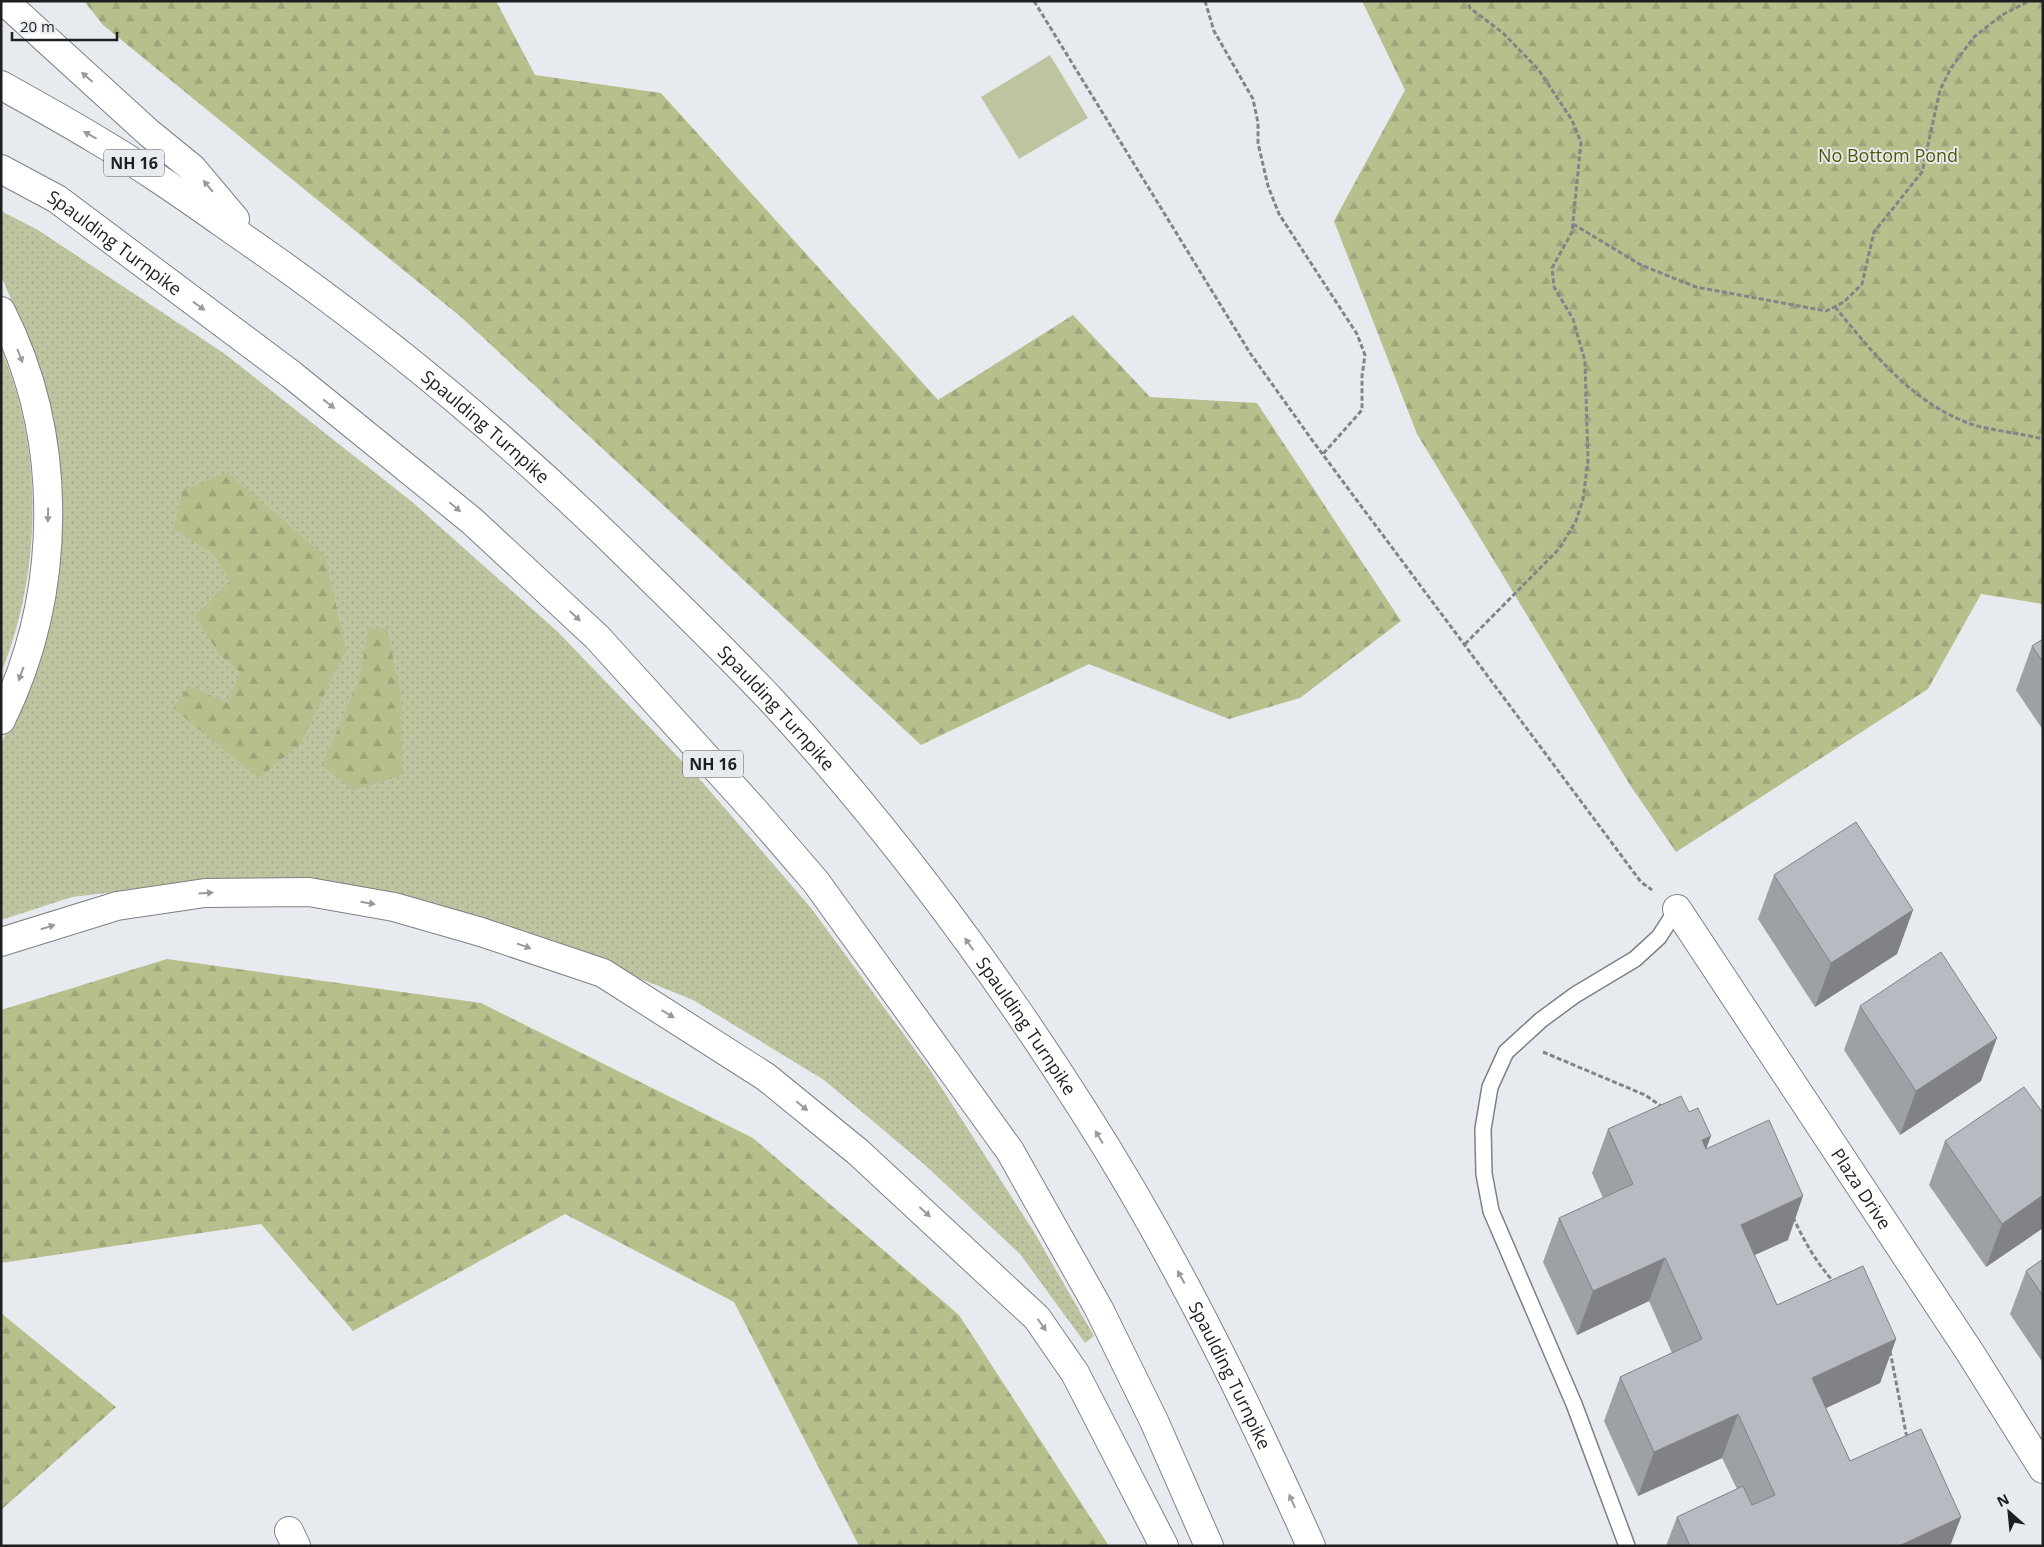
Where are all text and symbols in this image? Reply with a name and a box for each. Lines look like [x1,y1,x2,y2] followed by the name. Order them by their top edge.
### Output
[12,10,118,42] scale bar
[20,16,55,36] text: 20 m
[82,71,94,83] one-way arrow
[84,131,97,140] one-way arrow
[1818,143,1958,167] park label: No Bottom Pond
[104,150,164,177] road number: NH 16
[202,180,213,193] one-way arrow
[44,184,187,301] street label: Spaulding Turnpike
[192,301,205,312] one-way arrow
[16,349,24,364] one-way arrow
[417,364,555,488] street label: Spaulding Turnpike
[322,399,335,410] one-way arrow
[448,501,461,512] one-way arrow
[44,507,52,523] one-way arrow
[568,610,580,622] one-way arrow
[713,640,840,775] street label: Spaulding Turnpike
[17,667,25,682] one-way arrow
[683,751,743,778] road number: NH 16
[198,889,214,897] one-way arrow
[360,899,376,907] one-way arrow
[40,922,55,930] one-way arrow
[964,937,974,951] one-way arrow
[517,943,532,951] one-way arrow
[971,952,1082,1099] street label: Spaulding Turnpike
[662,1009,675,1018] one-way arrow
[795,1101,808,1112] one-way arrow
[1095,1130,1104,1143] one-way arrow
[1826,1143,1897,1234] street label: Plaza Drive
[918,1206,930,1218] one-way arrow
[1177,1270,1185,1284] one-way arrow
[1184,1297,1277,1453] street label: Spaulding Turnpike
[1037,1318,1047,1332] one-way arrow
[1984,1487,2034,1537] north arrow
[1993,1489,2012,1511] text: N
[1287,1494,1295,1508] one-way arrow

